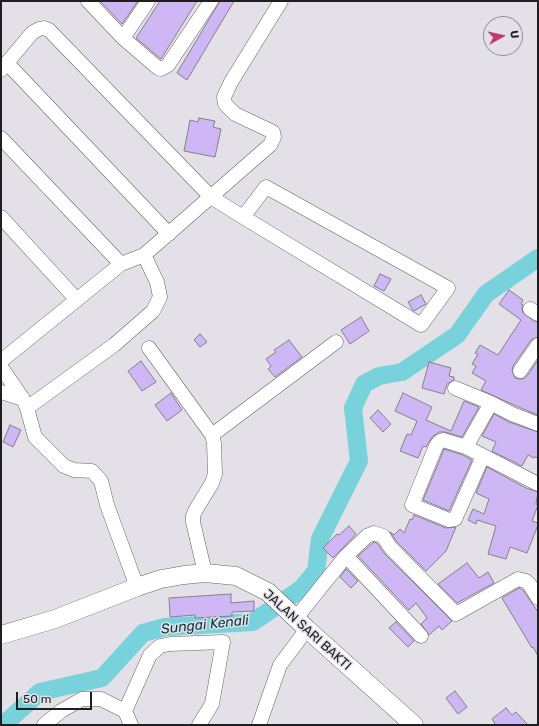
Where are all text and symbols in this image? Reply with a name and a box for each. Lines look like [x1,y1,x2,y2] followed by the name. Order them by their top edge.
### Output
[483,16,523,56] north arrow
[507,30,521,39] text: U
[260,586,354,674] street label: JALAN SARI BAKTI
[160,612,250,638] water label: Sungai Kenali
[18,684,94,710] scale bar
[23,692,51,706] text: 50 m

